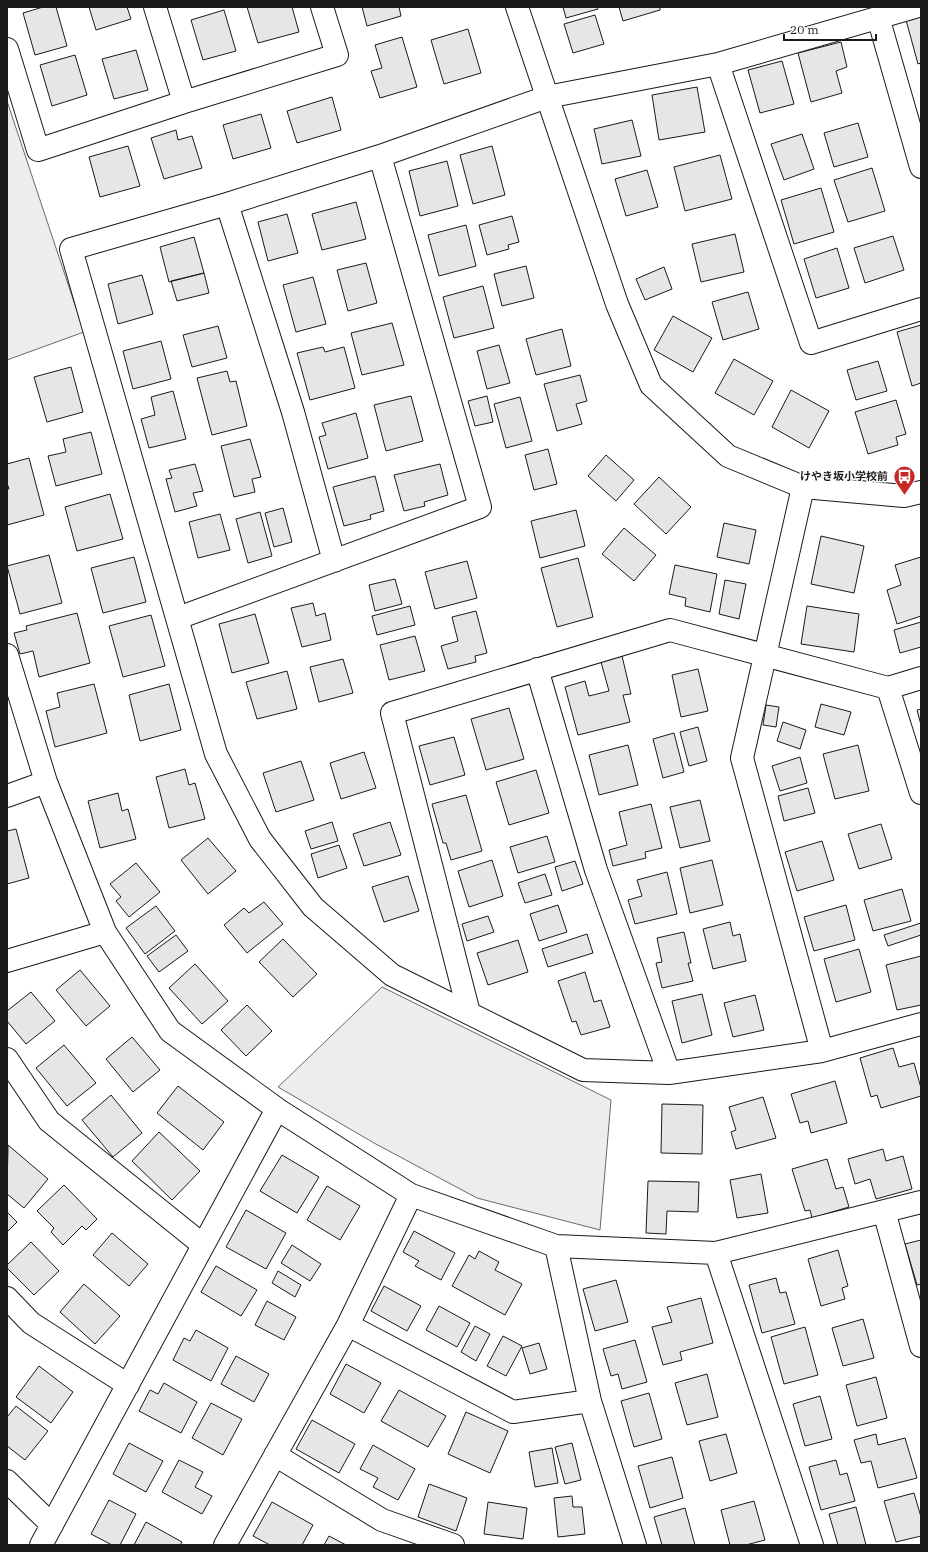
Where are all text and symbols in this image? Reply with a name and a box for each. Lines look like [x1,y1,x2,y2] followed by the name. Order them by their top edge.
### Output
[784,16,876,42] scale bar
[790,22,819,37] text: 20 m
[891,463,917,496] bus stop icon: けやき坂小学校前
[800,469,888,483] place label: けやき坂小学校前

